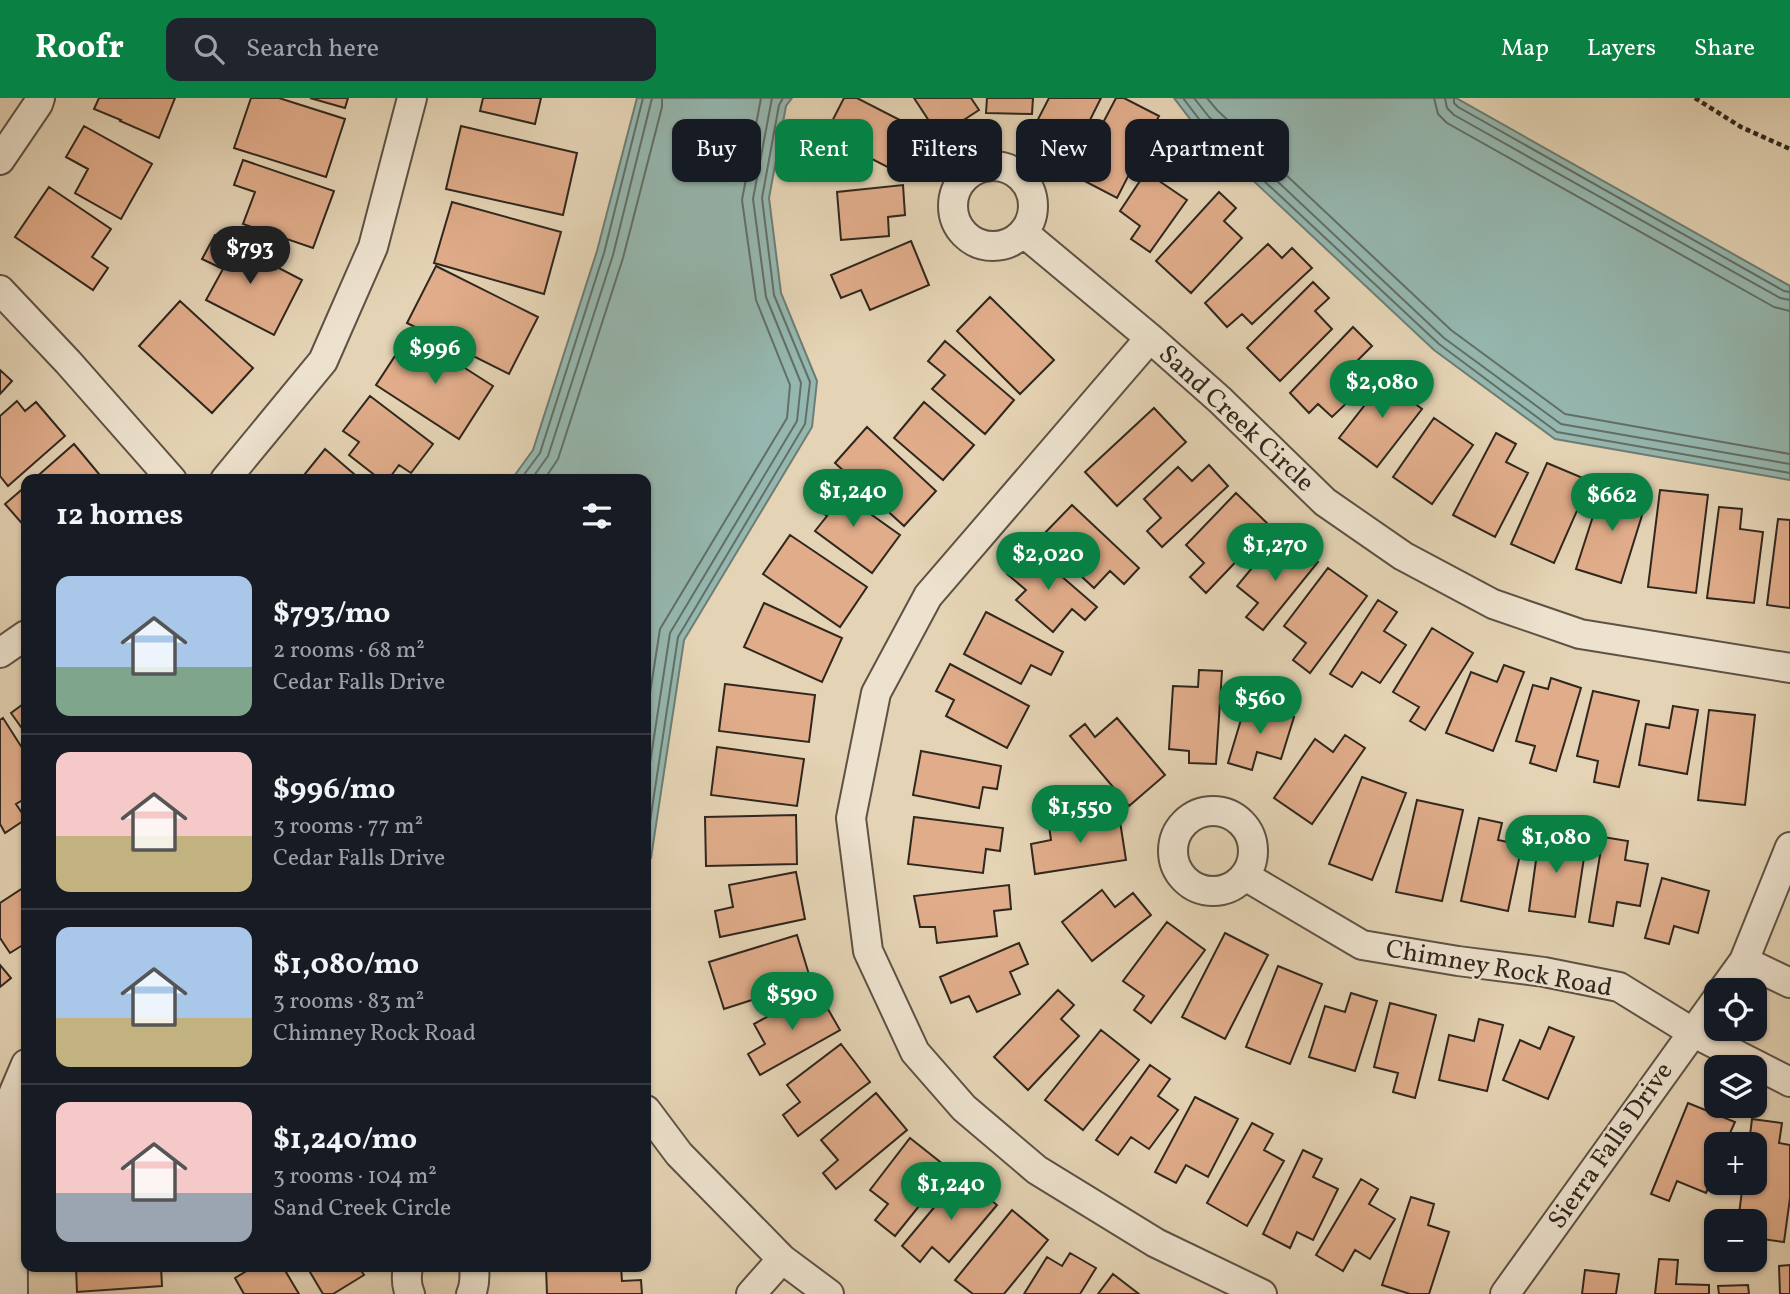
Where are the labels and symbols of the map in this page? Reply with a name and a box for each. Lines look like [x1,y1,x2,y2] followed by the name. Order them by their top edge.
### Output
[209,226,291,286] pin: $793
[394,327,476,386] pin: $996
[1150,337,1322,501] street label: Sand Creek Circle
[1325,360,1439,420] pin: $2,080
[796,470,910,529] pin: $1,240
[1571,474,1653,533] pin: $662
[1218,524,1332,583] pin: $1,270
[991,532,1105,592] pin: $2,020
[1219,676,1301,736] pin: $560
[1023,786,1137,845] pin: $1,550
[1499,816,1613,875] pin: $1,080
[1383,931,1615,1007] street label: Chimney Rock Road
[751,972,833,1032] pin: $590
[1540,1055,1682,1237] street label: Sierra Falls Drive
[894,1162,1008,1222] pin: $1,240

